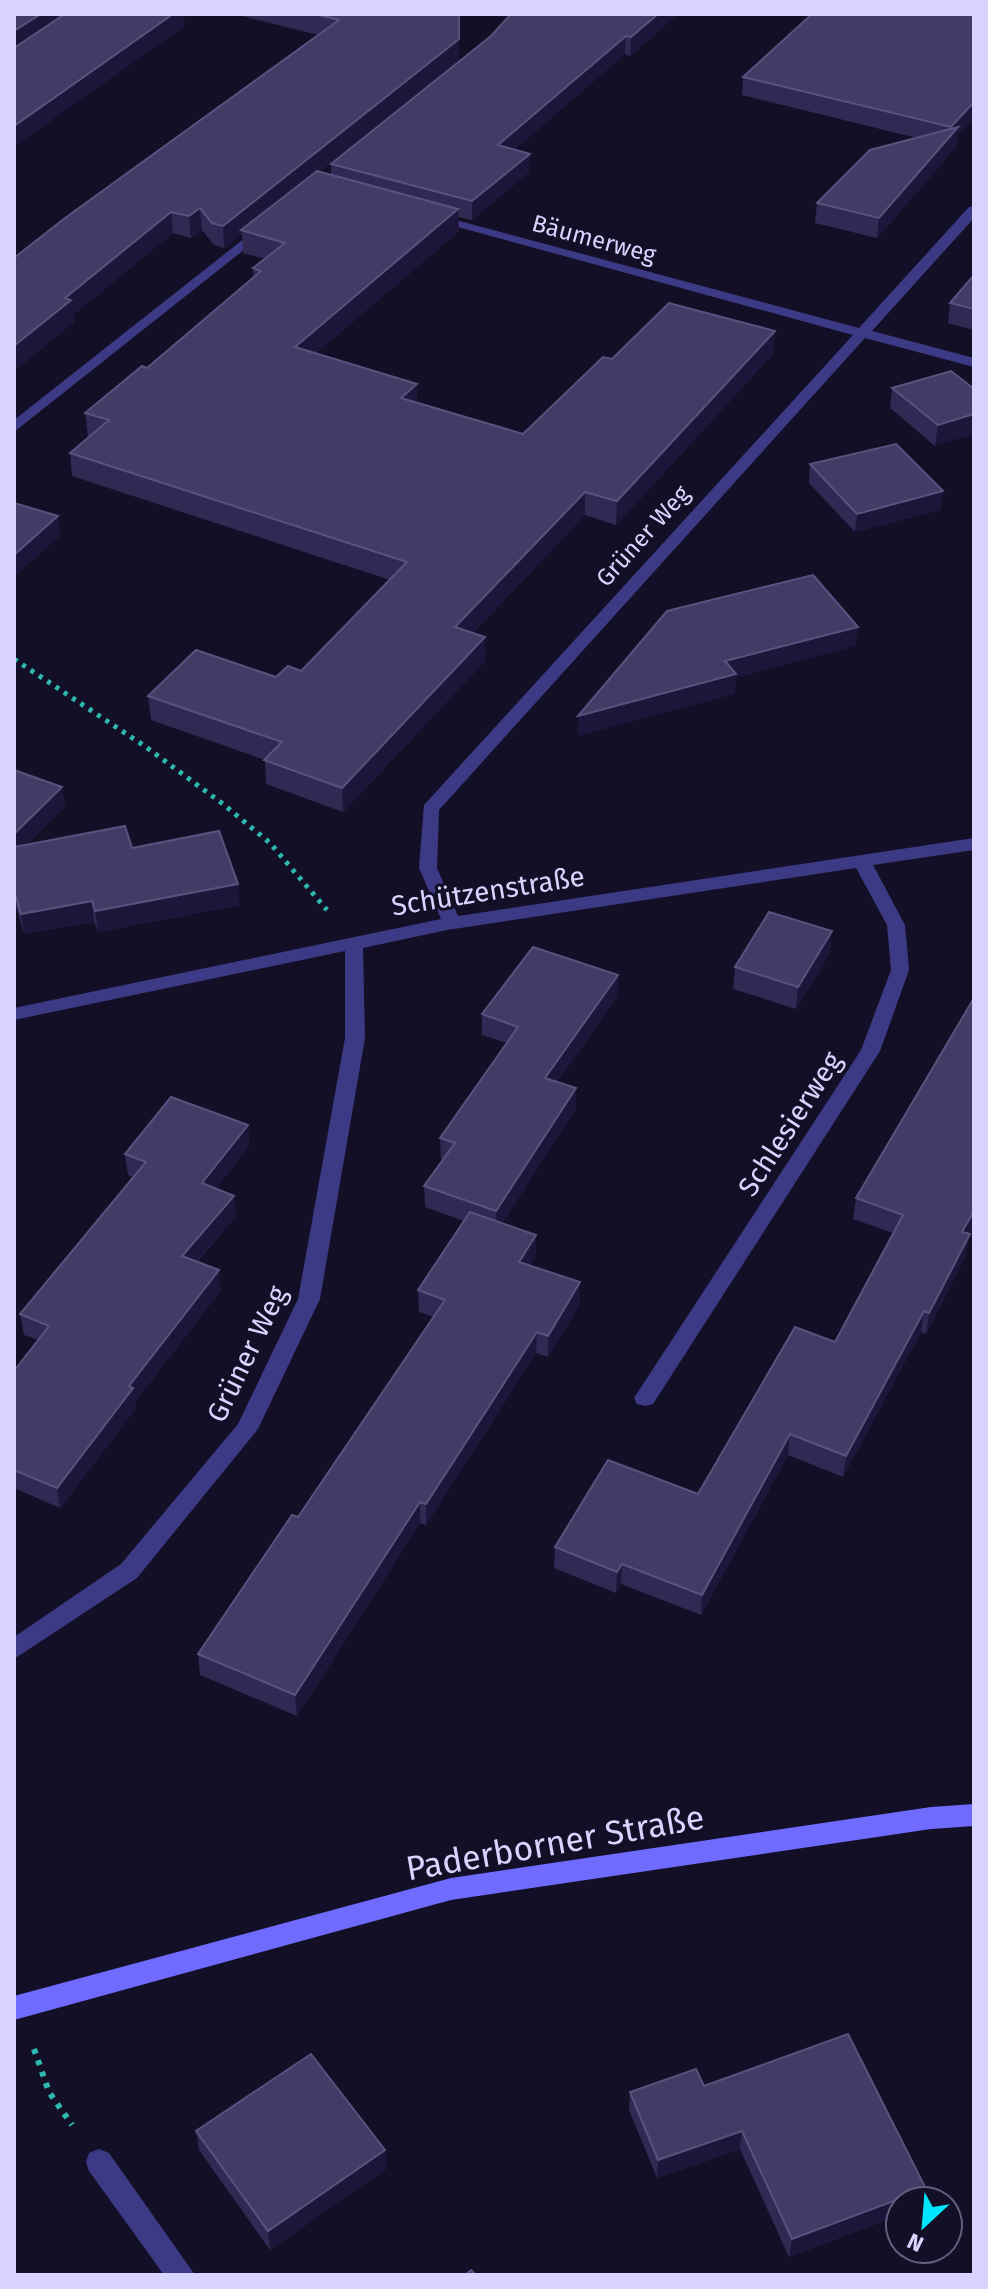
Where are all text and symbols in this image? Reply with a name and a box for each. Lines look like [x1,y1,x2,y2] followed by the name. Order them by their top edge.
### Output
[529,209,660,269] street label: Bäumerweg
[590,479,696,592] street label: Grüner Weg
[389,859,587,923] street label: Schützenstraße
[731,1045,849,1202] street label: Schlesierweg
[200,1280,294,1427] street label: Grüner Weg
[403,1797,707,1889] street label: Paderborner Straße
[884,2185,964,2265] north arrow
[903,2227,928,2258] text: N

